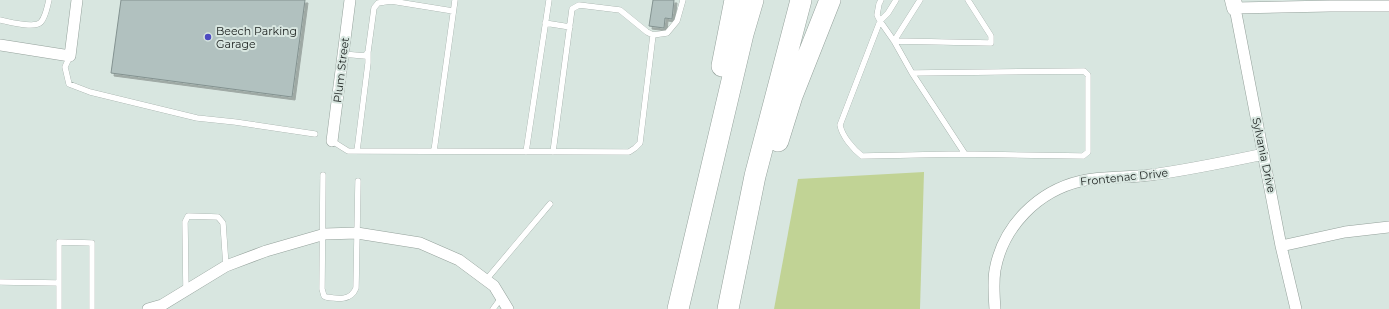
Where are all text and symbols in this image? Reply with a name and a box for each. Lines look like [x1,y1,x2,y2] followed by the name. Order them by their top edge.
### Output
[216,24,297,51] place label: Beech Parking Garage
[203,32,213,42] marker: Beech Parking Garage
[330,36,352,104] street label: Plum Street
[1249,116,1279,194] street label: Sylvania Drive
[1079,165,1169,189] street label: Frontenac Drive

